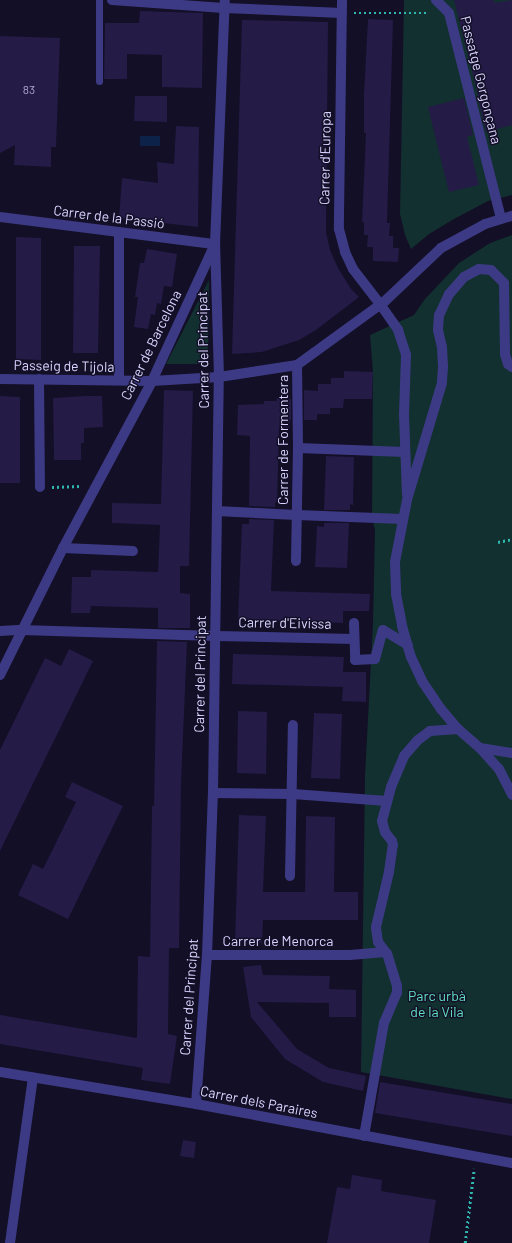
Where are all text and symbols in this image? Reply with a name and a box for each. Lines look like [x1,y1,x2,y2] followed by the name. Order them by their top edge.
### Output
[457,14,505,146] street label: Passatge Gorgonçana
[23,83,35,97] house number: 83
[316,111,334,205] street label: Carrer d'Europa
[52,202,166,232] street label: Carrer de la Passió
[117,287,185,403] street label: Carrer de Barcelona
[194,291,212,409] street label: Carrer del Principat
[13,357,115,375] street label: Passeig de Tijola
[275,375,291,505] street label: Carrer de Formentera
[238,614,332,632] street label: Carrer d'Eivissa
[191,615,209,733] street label: Carrer del Principat
[223,933,333,949] street label: Carrer de Menorca
[177,938,201,1056] street label: Carrer del Principat
[408,988,466,1020] park label: Parc urbà de la Vila
[199,1082,319,1122] street label: Carrer dels Paraires

